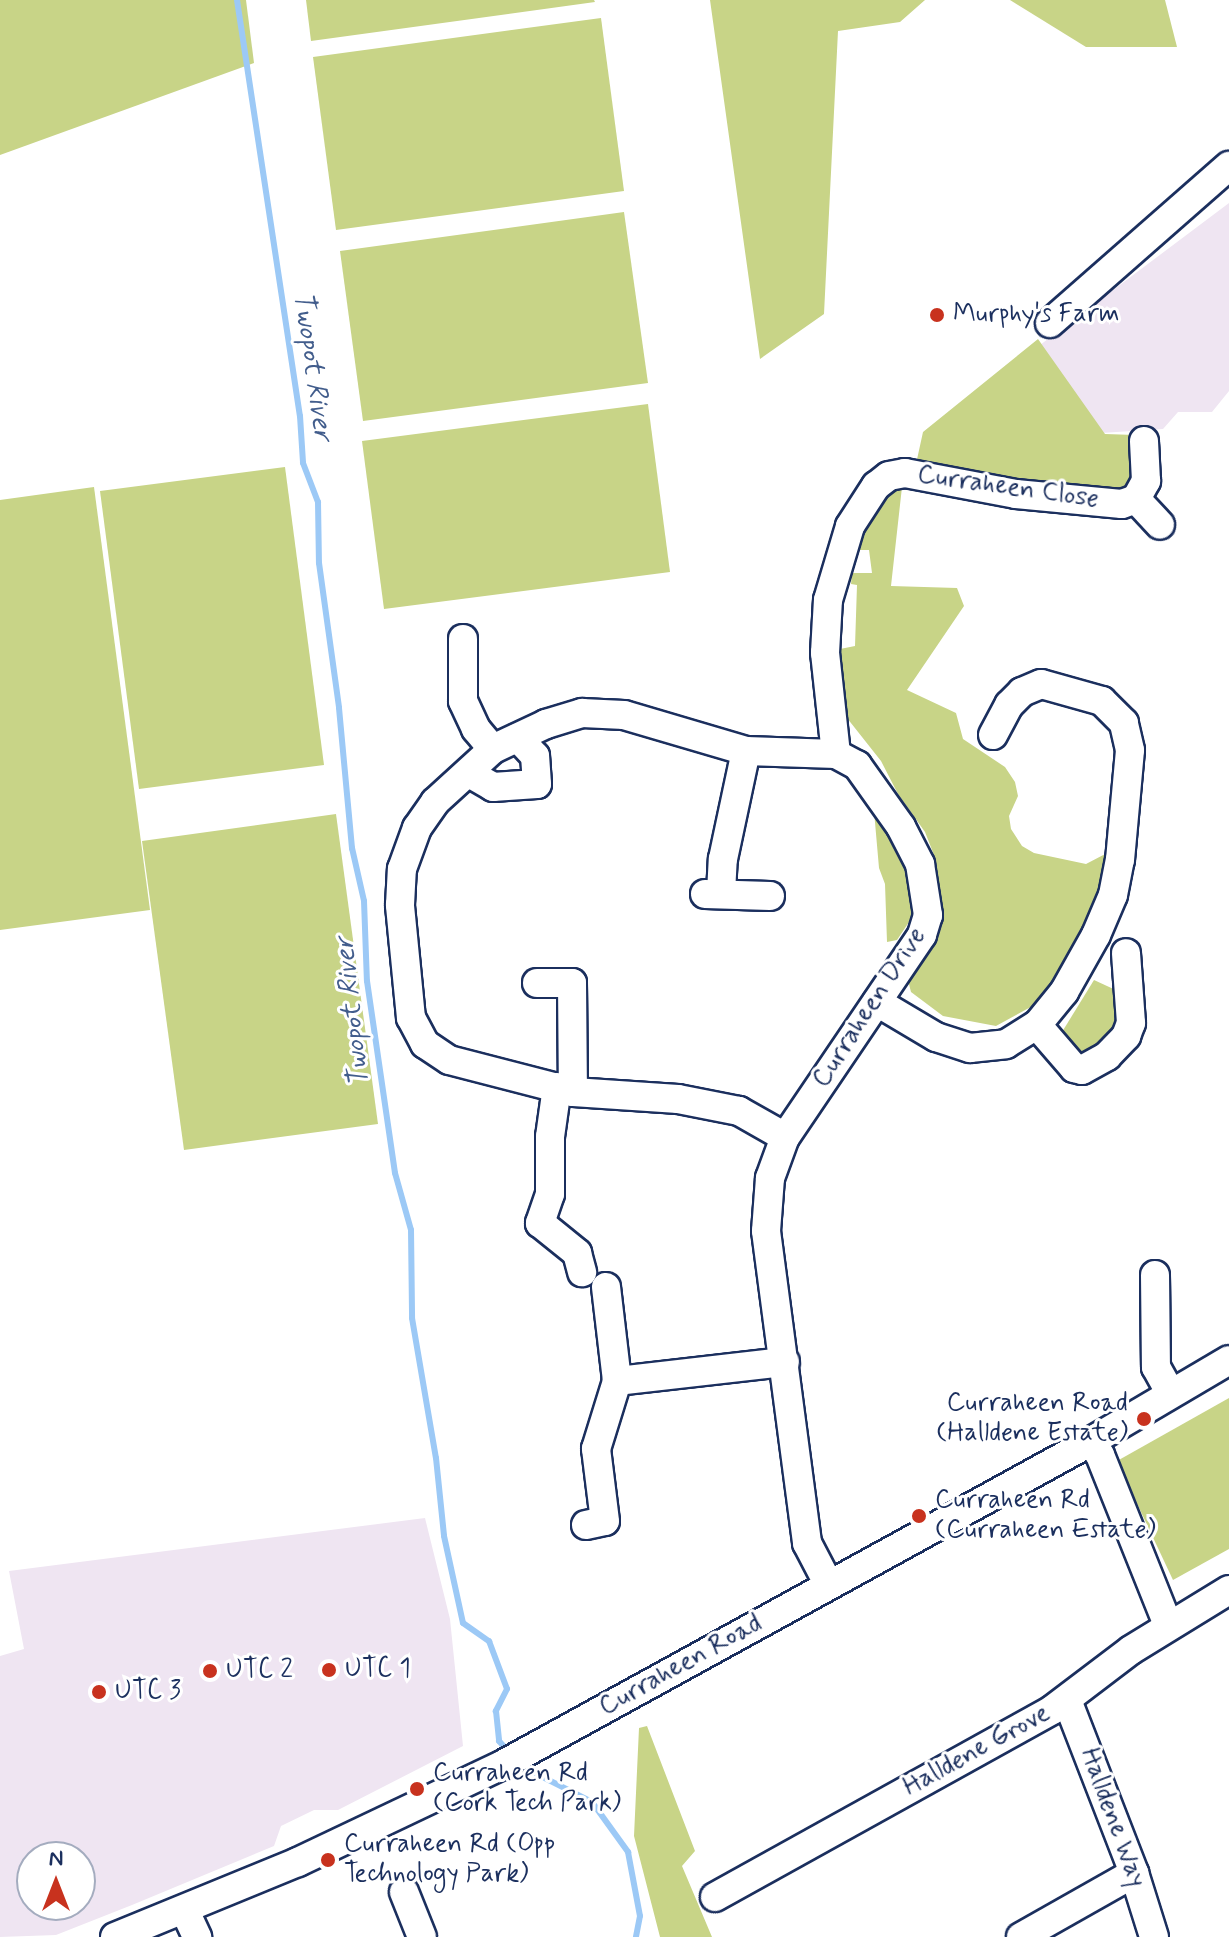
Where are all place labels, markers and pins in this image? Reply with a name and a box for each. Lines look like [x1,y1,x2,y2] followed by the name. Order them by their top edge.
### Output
[953,299,1124,331] place label: Murphy's Farm
[928,306,946,324] marker: Murphy's Farm
[936,1388,1128,1450] place label: Curraheen Road (Halldene Estate)
[1135,1410,1153,1428] marker: Curraheen Road (Halldene Estate)
[935,1485,1153,1546] place label: Curraheen Rd (Curraheen Estate)
[910,1507,928,1525] marker: Curraheen Rd (Curraheen Estate)
[345,1654,411,1686] place label: UTC 1
[226,1655,293,1687] place label: UTC 2
[320,1661,338,1679] marker: UTC 1
[201,1662,219,1680] marker: UTC 2
[115,1676,181,1708] place label: UTC 3
[90,1683,108,1701] marker: UTC 3
[433,1758,621,1820] place label: Curraheen Rd (Cork Tech Park)
[408,1780,426,1798] marker: Curraheen Rd (Cork Tech Park)
[344,1829,554,1890] place label: Curraheen Rd (Opp Technology Park)
[319,1851,337,1869] marker: Curraheen Rd (Opp Technology Park)

